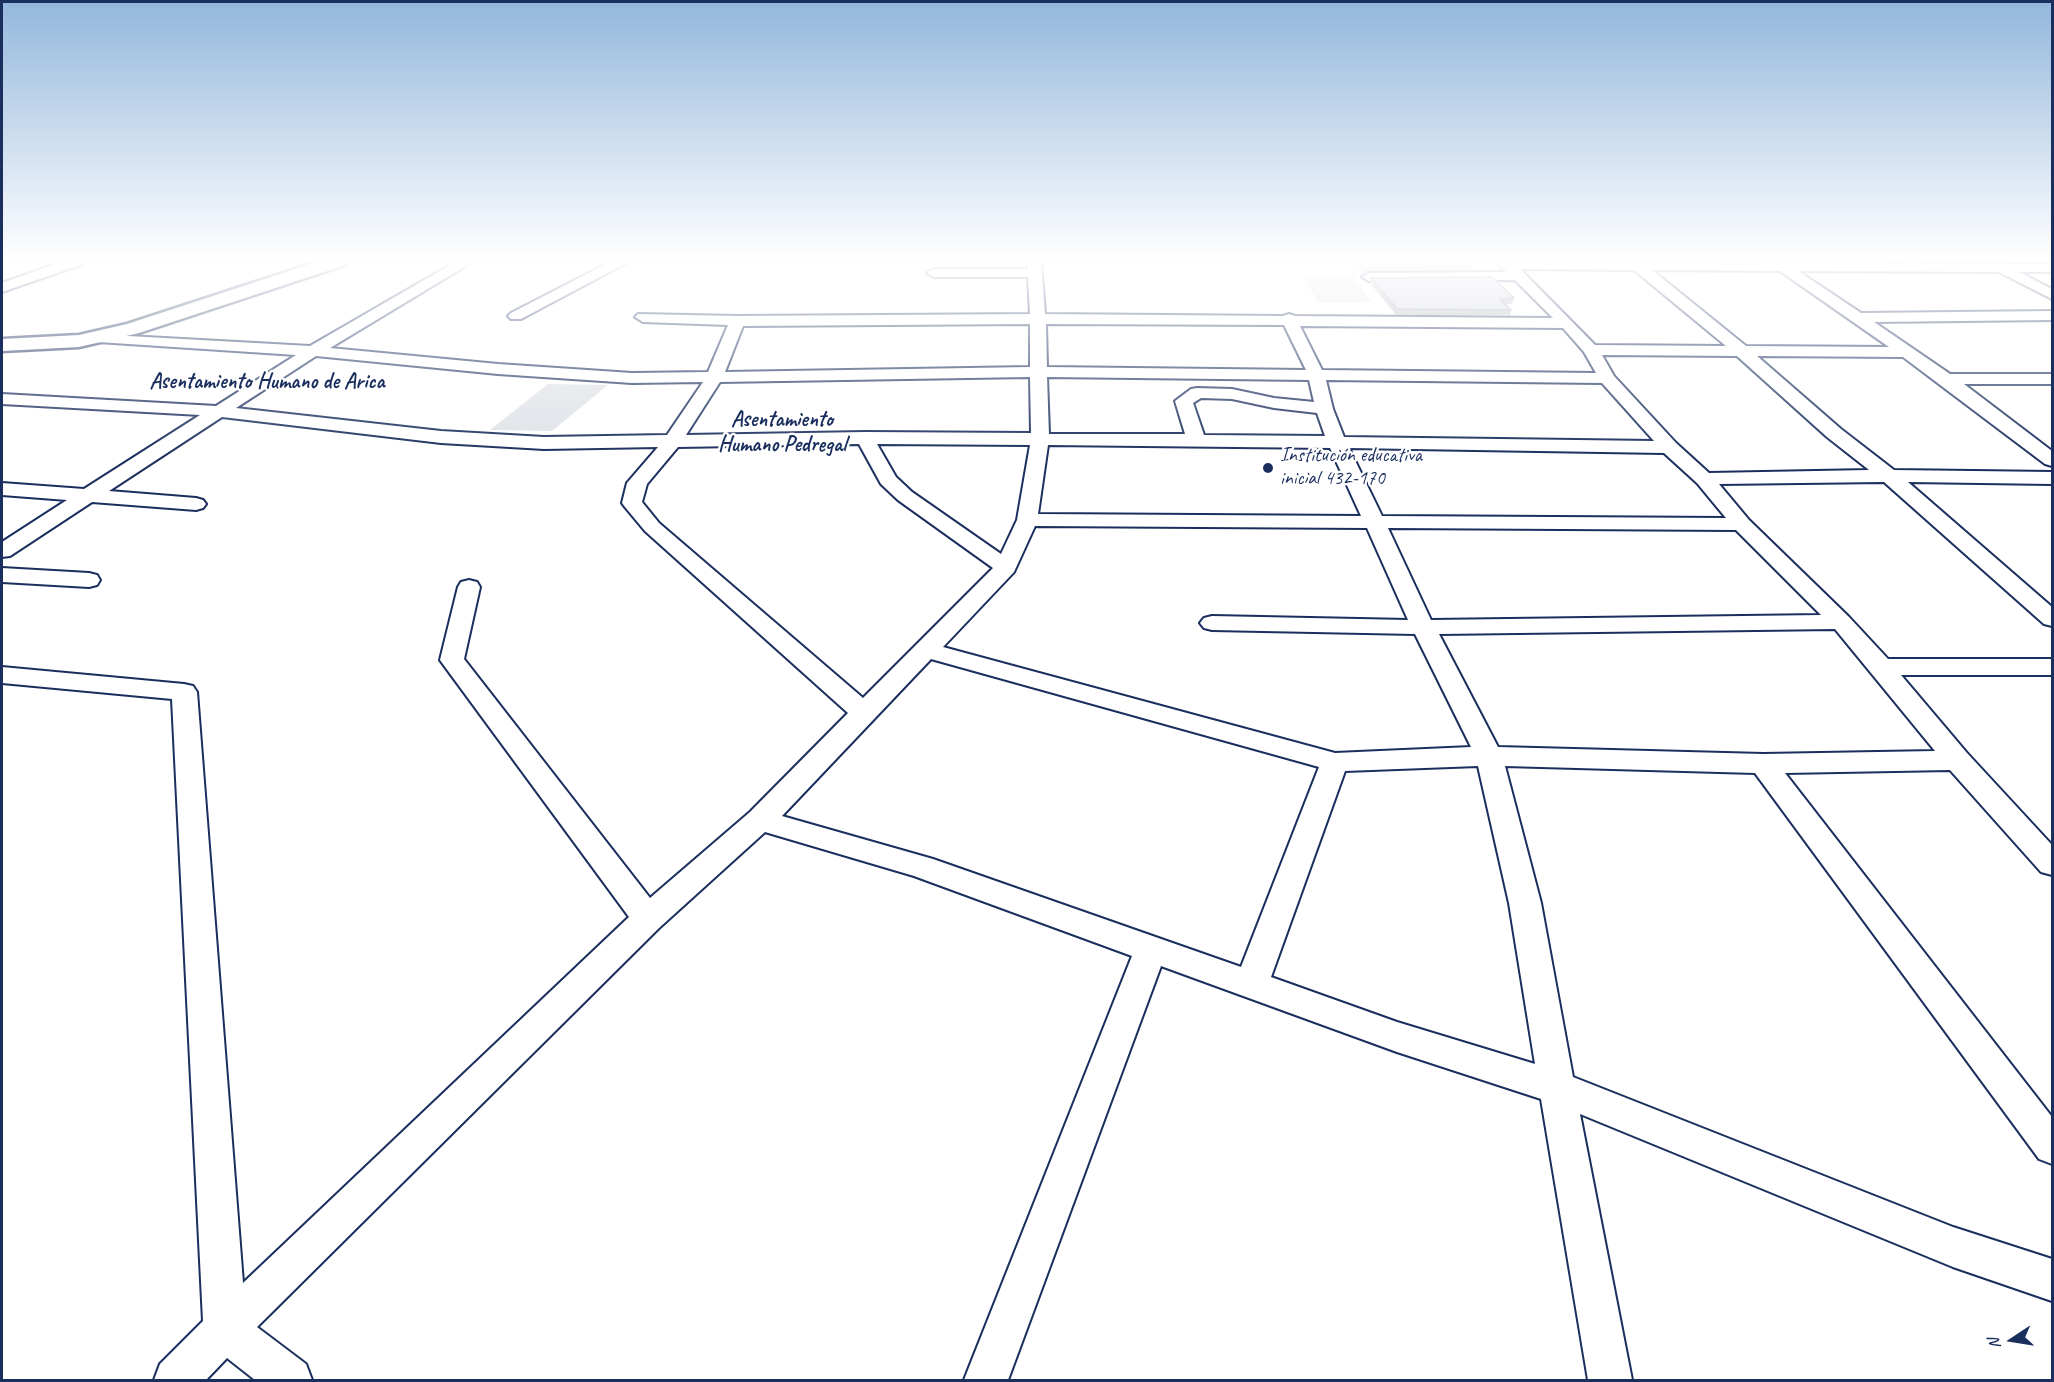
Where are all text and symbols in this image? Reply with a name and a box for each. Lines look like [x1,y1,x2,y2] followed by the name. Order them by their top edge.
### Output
[150,369,384,395] district label: Asentamiento Humano de Arica
[718,407,846,458] district label: Asentamiento Humano Pedregal
[1280,444,1422,491] place label: Institución educativa inicial 432-170
[1261,461,1275,475] marker: Institución educativa inicial 432-170
[1982,1310,2042,1370] north arrow
[1984,1337,2005,1351] text: N

